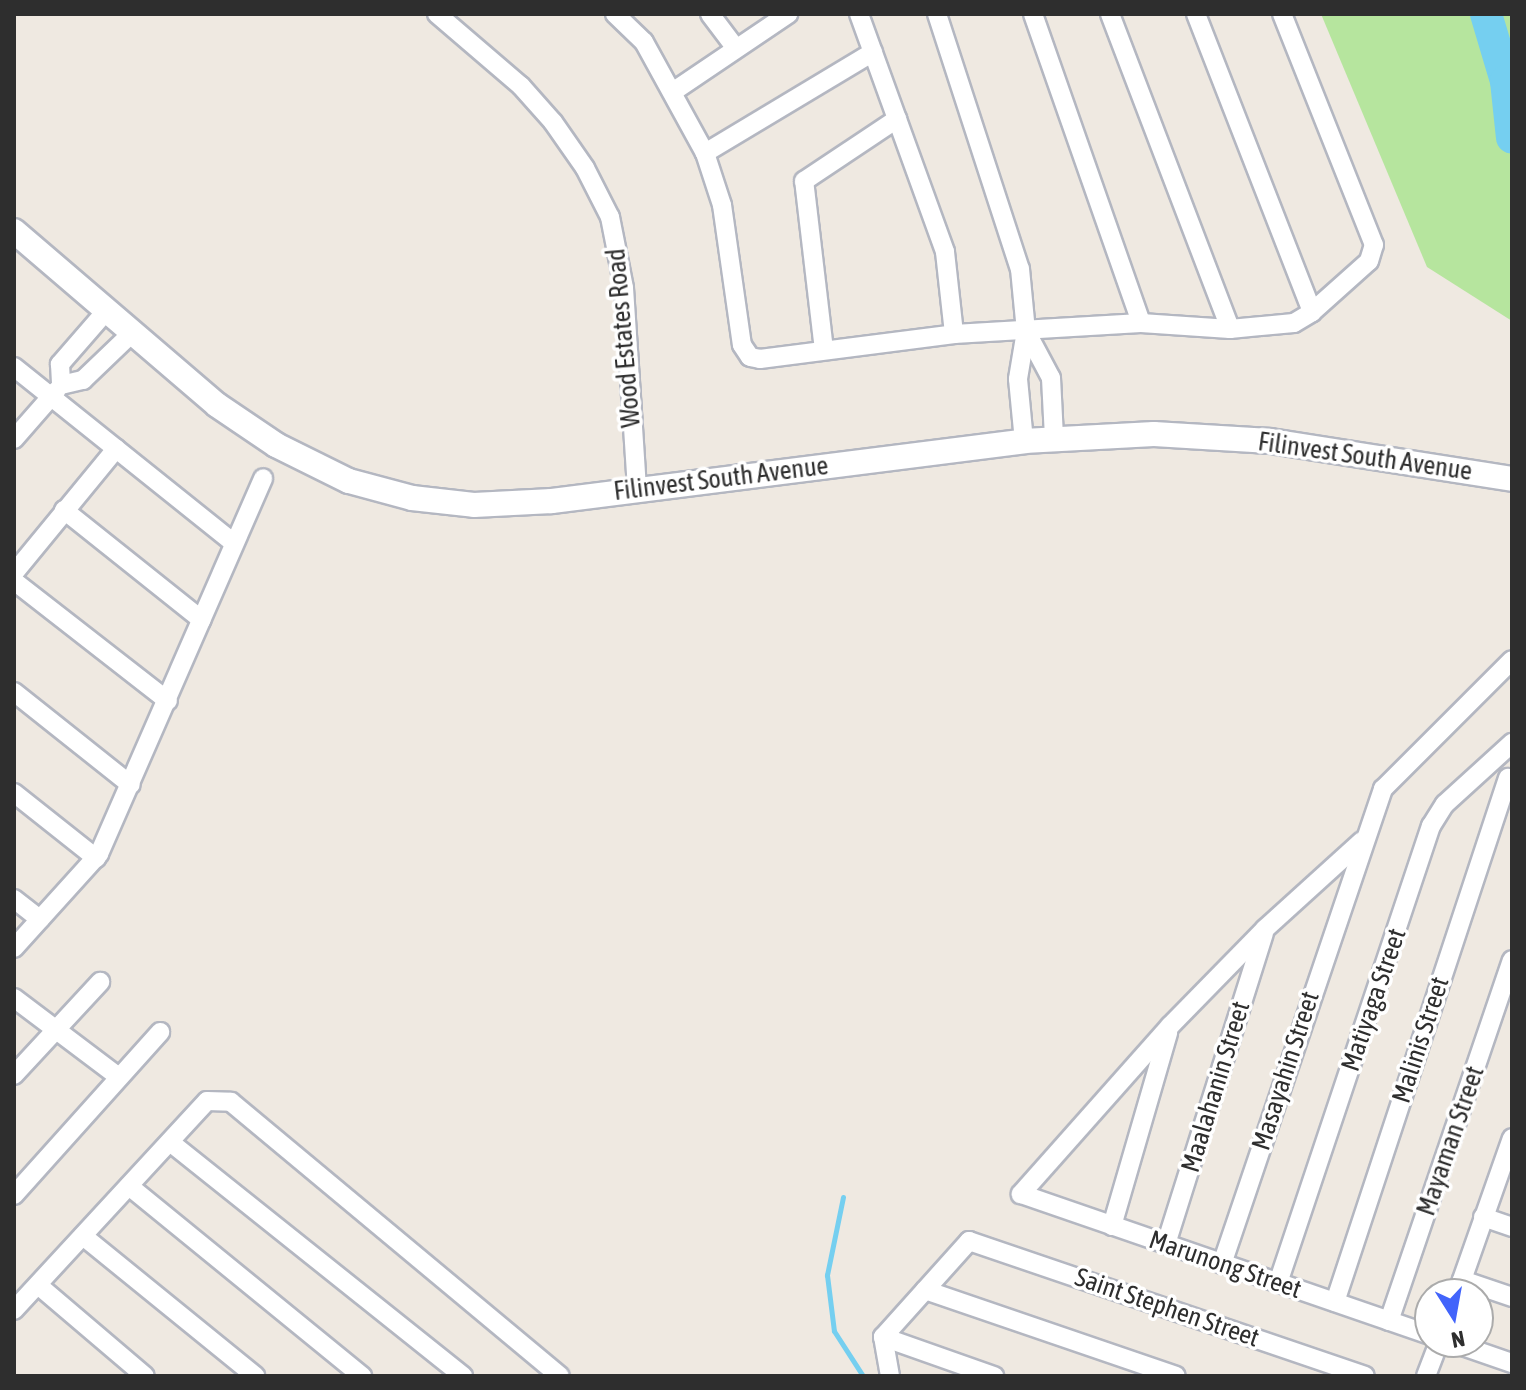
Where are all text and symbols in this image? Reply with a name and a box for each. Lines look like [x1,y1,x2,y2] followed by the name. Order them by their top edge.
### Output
[601,247,647,429] street label: Wood Estates Road
[1256,427,1474,487] street label: Filinvest South Avenue
[612,450,830,508] street label: Filinvest South Avenue
[1335,925,1413,1075] street label: Matiyaga Street
[1386,973,1456,1107] street label: Malinis Street
[1246,988,1326,1154] street label: Masayahin Street
[1175,998,1257,1176] street label: Maalahanin Street
[1411,1062,1491,1220] street label: Mayaman Street
[1145,1224,1305,1306] street label: Marunong Street
[1071,1262,1263,1354] street label: Saint Stephen Street
[1414,1278,1494,1358] north arrow
[1449,1326,1467,1354] text: N

